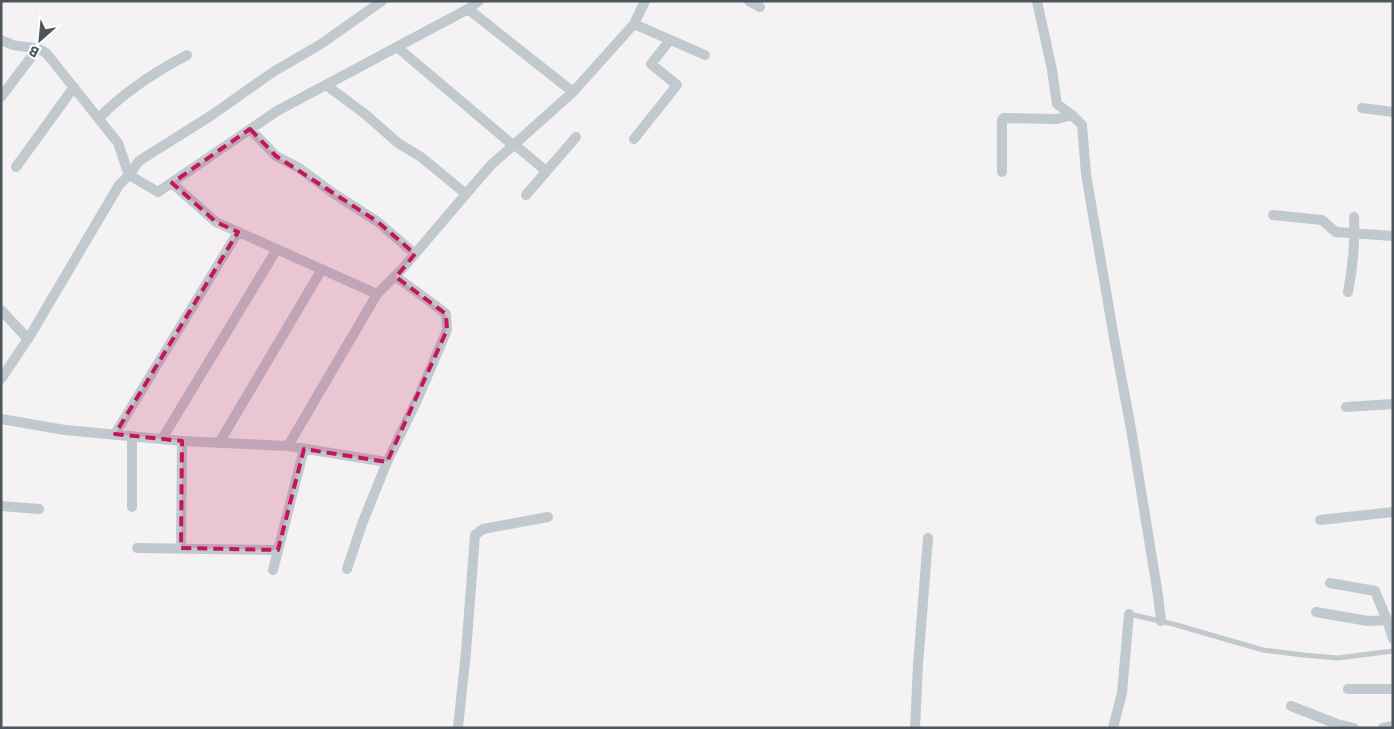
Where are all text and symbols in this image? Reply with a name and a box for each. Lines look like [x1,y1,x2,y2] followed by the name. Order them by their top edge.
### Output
[15,15,65,65] north arrow
[25,41,42,63] text: B

